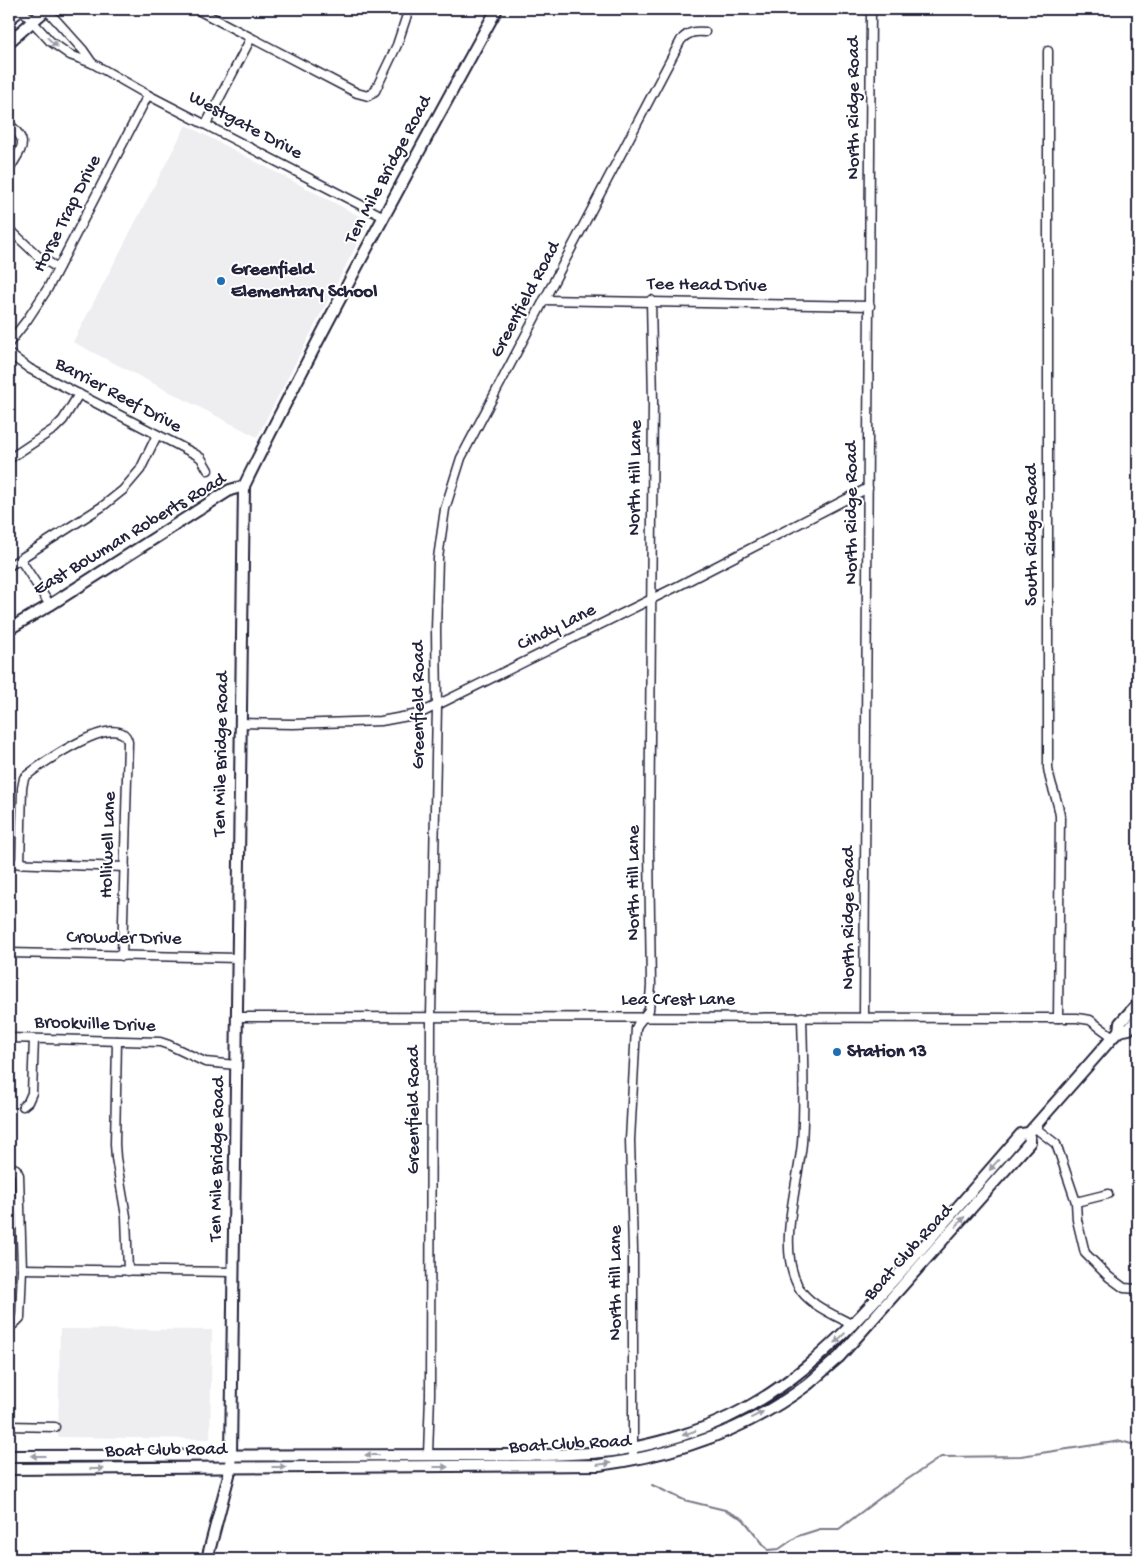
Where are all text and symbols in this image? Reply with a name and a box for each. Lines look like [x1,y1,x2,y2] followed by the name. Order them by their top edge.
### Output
[843,35,866,180] street label: North Ridge Road
[46,36,58,48] one-way arrow
[184,86,306,166] street label: Westgate Drive
[340,90,439,249] street label: Ten Mile Bridge Road
[29,151,108,277] street label: Horse Trap Drive
[486,236,567,362] street label: Greenfield Road
[231,259,377,304] place label: Greenfield Elementary School
[646,273,767,299] street label: Tee Head Drive
[215,275,227,287] marker: Greenfield Elementary School
[50,352,185,439] street label: Barrier Reef Drive
[623,420,649,536] street label: North Hill Lane
[841,440,864,585] street label: North Ridge Road
[1021,462,1044,606] street label: South Ridge Road
[30,467,232,602] street label: East Bowman Roberts Road
[514,599,600,657] street label: Cindy Lane
[408,639,431,769] street label: Greenfield Road
[209,670,235,838] street label: Ten Mile Bridge Road
[96,791,122,899] street label: Holliwell Lane
[623,825,646,941] street label: North Hill Lane
[838,845,861,990] street label: North Ridge Road
[66,926,182,952] street label: Crowder Drive
[621,989,735,1012] street label: Lea Crest Lane
[33,1011,156,1039] street label: Brookville Drive
[847,1041,927,1064] place label: Station 13
[403,1044,426,1174] street label: Greenfield Road
[831,1046,843,1058] marker: Station 13
[205,1075,231,1243] street label: Ten Mile Bridge Road
[989,1158,1000,1171] one-way arrow
[859,1199,960,1307] street label: Boat Club Road
[954,1216,966,1228] one-way arrow
[605,1225,628,1341] street label: North Hill Lane
[834,1331,846,1343] one-way arrow
[750,1411,765,1419] one-way arrow
[681,1429,696,1437] one-way arrow
[508,1430,633,1460] street label: Boat Club Road
[104,1438,229,1464] street label: Boat Club Road
[363,1451,379,1459] one-way arrow
[29,1452,45,1460] one-way arrow
[596,1460,612,1468] one-way arrow
[271,1463,287,1471] one-way arrow
[434,1463,450,1471] one-way arrow
[89,1465,105,1473] one-way arrow

